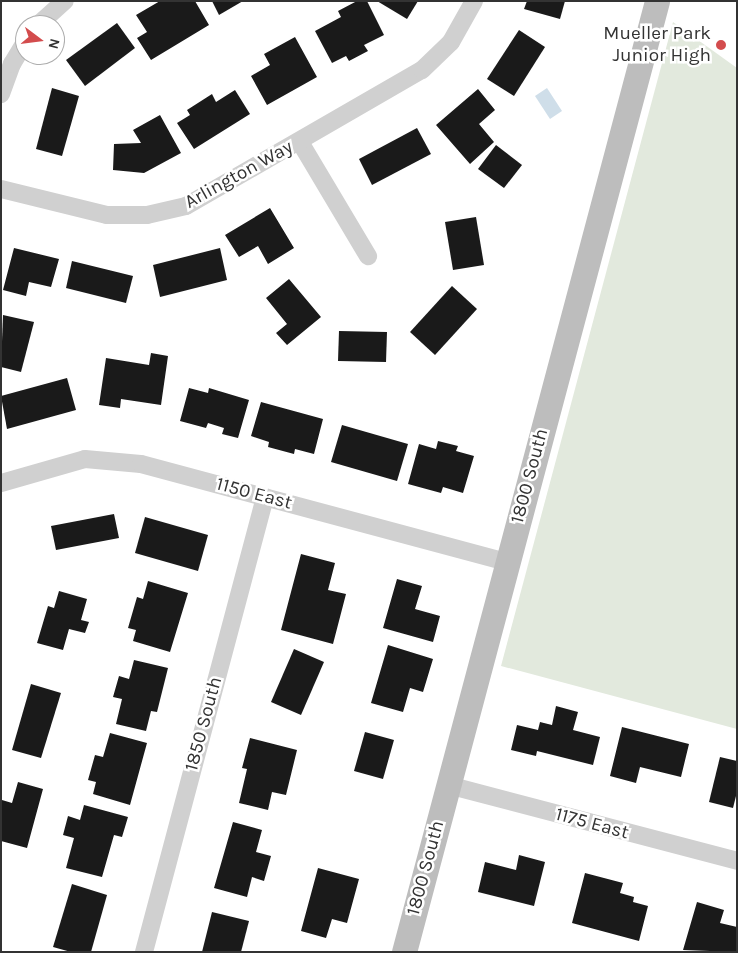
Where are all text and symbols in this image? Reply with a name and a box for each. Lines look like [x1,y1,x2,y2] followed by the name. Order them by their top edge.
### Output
[15,15,65,65] north arrow
[603,23,711,67] place label: Mueller Park Junior High
[44,37,64,51] text: N
[715,39,727,51] marker: Mueller Park Junior High
[181,136,297,214] street label: Arlington Way
[506,426,554,526] street label: 1800 South
[214,473,294,515] street label: 1150 East
[181,674,227,774] street label: 1850 South
[553,803,631,845] street label: 1175 East
[402,818,450,918] street label: 1800 South

